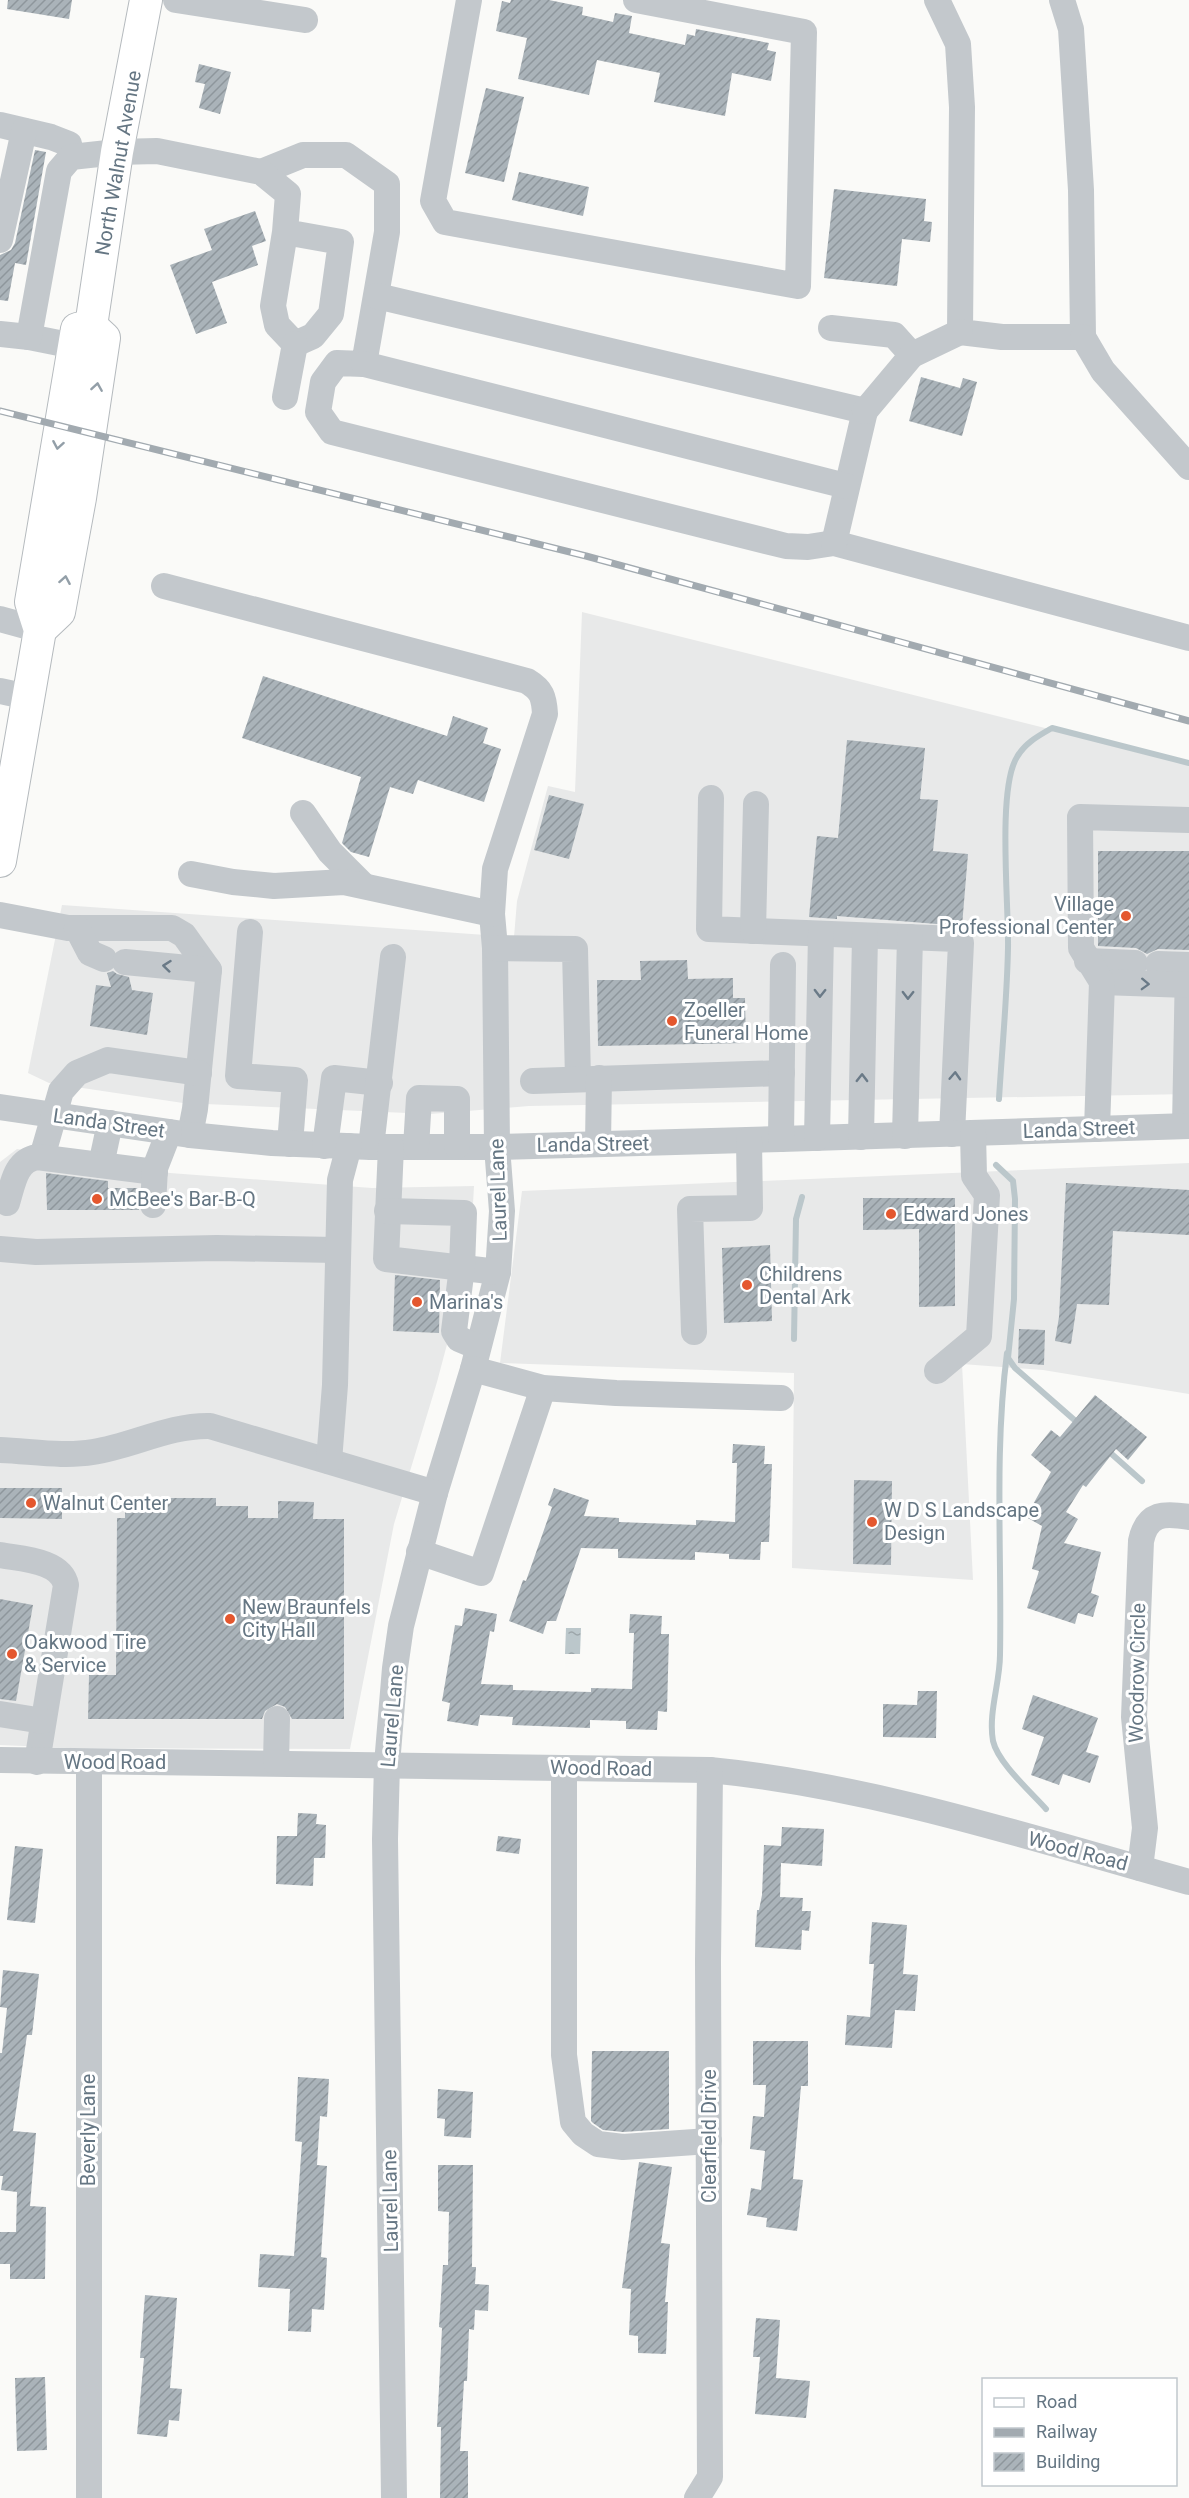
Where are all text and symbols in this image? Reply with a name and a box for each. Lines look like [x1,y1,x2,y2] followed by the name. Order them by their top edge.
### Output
[90,69,146,257] street label: North Walnut Avenue
[90,383,102,392] one-way arrow
[52,440,64,450] one-way arrow
[58,575,71,585] one-way arrow
[939,892,1114,939] place label: Village Professional Center
[1119,909,1133,923] marker: Village Professional Center
[163,960,172,973] one-way arrow
[1140,977,1149,990] one-way arrow
[813,988,826,997] one-way arrow
[902,991,915,1000] one-way arrow
[684,998,808,1045] place label: Zoeller Funeral Home
[665,1014,679,1028] marker: Zoeller Funeral Home
[948,1071,961,1080] one-way arrow
[856,1074,868,1083] one-way arrow
[52,1103,166,1143] street label: Landa Street
[1022,1115,1136,1143] street label: Landa Street
[537,1131,649,1157] street label: Landa Street
[484,1138,512,1242] street label: Laurel Lane
[109,1187,256,1211] place label: McBee's Bar-B-Q
[90,1192,104,1206] marker: McBee's Bar-B-Q
[903,1202,1029,1226] place label: Edward Jones
[884,1207,898,1221] marker: Edward Jones
[759,1262,852,1309] place label: Childrens Dental Ark
[740,1278,754,1292] marker: Childrens Dental Ark
[429,1290,503,1314] place label: Marina's
[410,1295,424,1309] marker: Marina's
[43,1491,169,1515] place label: Walnut Center
[24,1496,38,1510] marker: Walnut Center
[884,1498,1039,1545] place label: W D S Landscape Design
[865,1515,879,1529] marker: W D S Landscape Design
[242,1595,371,1642] place label: New Braunfels City Hall
[1124,1603,1150,1743] street label: Woodrow Circle
[223,1612,237,1626] marker: New Braunfels City Hall
[24,1630,146,1677] place label: Oakwood Tire & Service
[5,1647,19,1661] marker: Oakwood Tire & Service
[376,1664,408,1768] street label: Laurel Lane
[64,1750,166,1774] street label: Wood Road
[550,1755,652,1781] street label: Wood Road
[1025,1826,1131,1876] street label: Wood Road
[697,2069,721,2203] street label: Clearfield Drive
[76,2074,100,2186] street label: Beverly Lane
[377,2149,403,2253] street label: Laurel Lane
[982,2378,1177,2486] legend
[1036,2391,1077,2412] text: Road
[1036,2421,1098,2442] text: Railway
[1036,2451,1100,2472] text: Building

